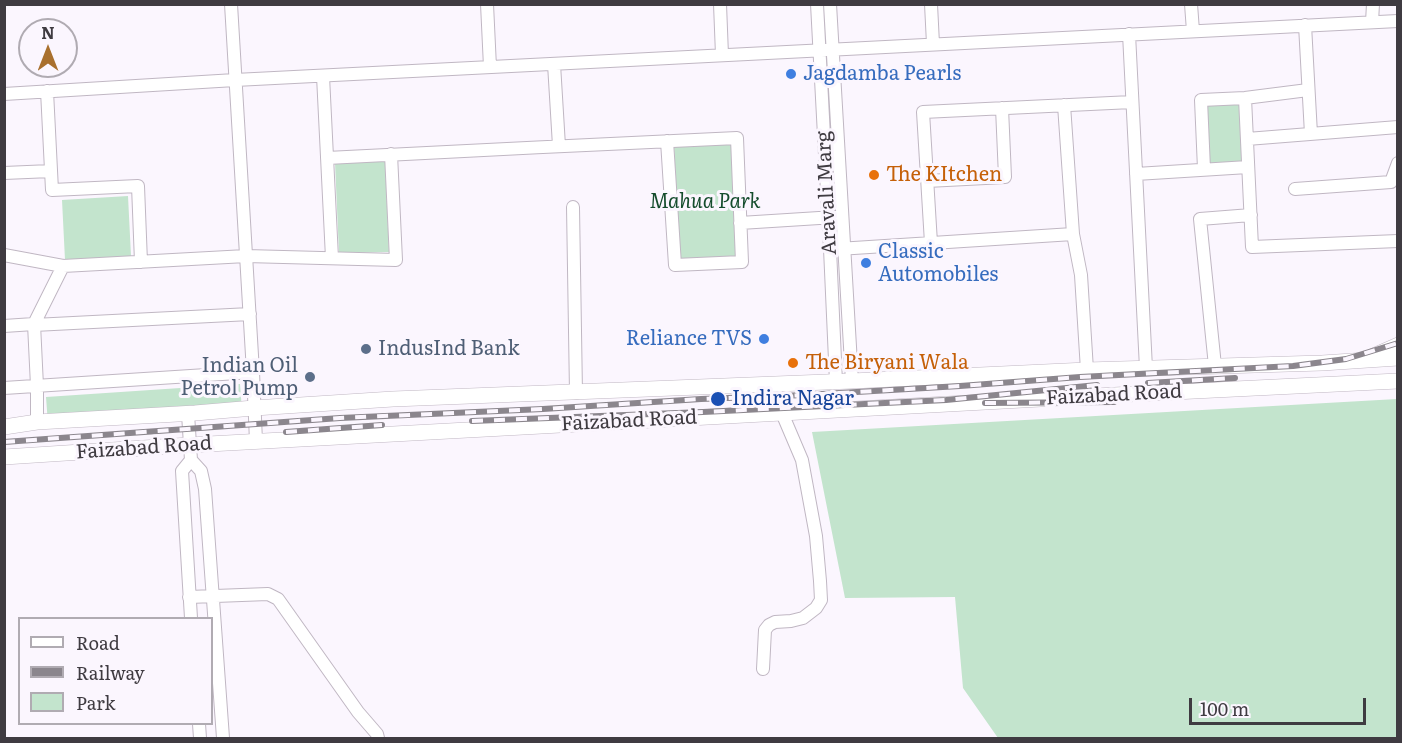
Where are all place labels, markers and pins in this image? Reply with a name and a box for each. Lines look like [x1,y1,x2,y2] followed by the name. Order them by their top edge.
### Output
[803,62,961,86] place label: Jagdamba Pearls
[784,67,798,81] marker: Jagdamba Pearls
[886,163,1002,187] place label: The KItchen
[867,168,881,182] marker: The KItchen
[878,240,998,287] place label: Classic Automobiles
[859,256,873,270] marker: Classic Automobiles
[626,327,752,351] place label: Reliance TVS
[757,332,771,346] marker: Reliance TVS
[378,337,520,361] place label: IndusInd Bank
[359,342,373,356] marker: IndusInd Bank
[805,351,969,375] place label: The Biryani Wala
[181,354,298,401] place label: Indian Oil Petrol Pump
[786,356,800,370] marker: The Biryani Wala
[303,370,317,384] marker: Indian Oil Petrol Pump
[732,387,854,411] place label: Indira Nagar
[709,390,727,408] marker: Indira Nagar

